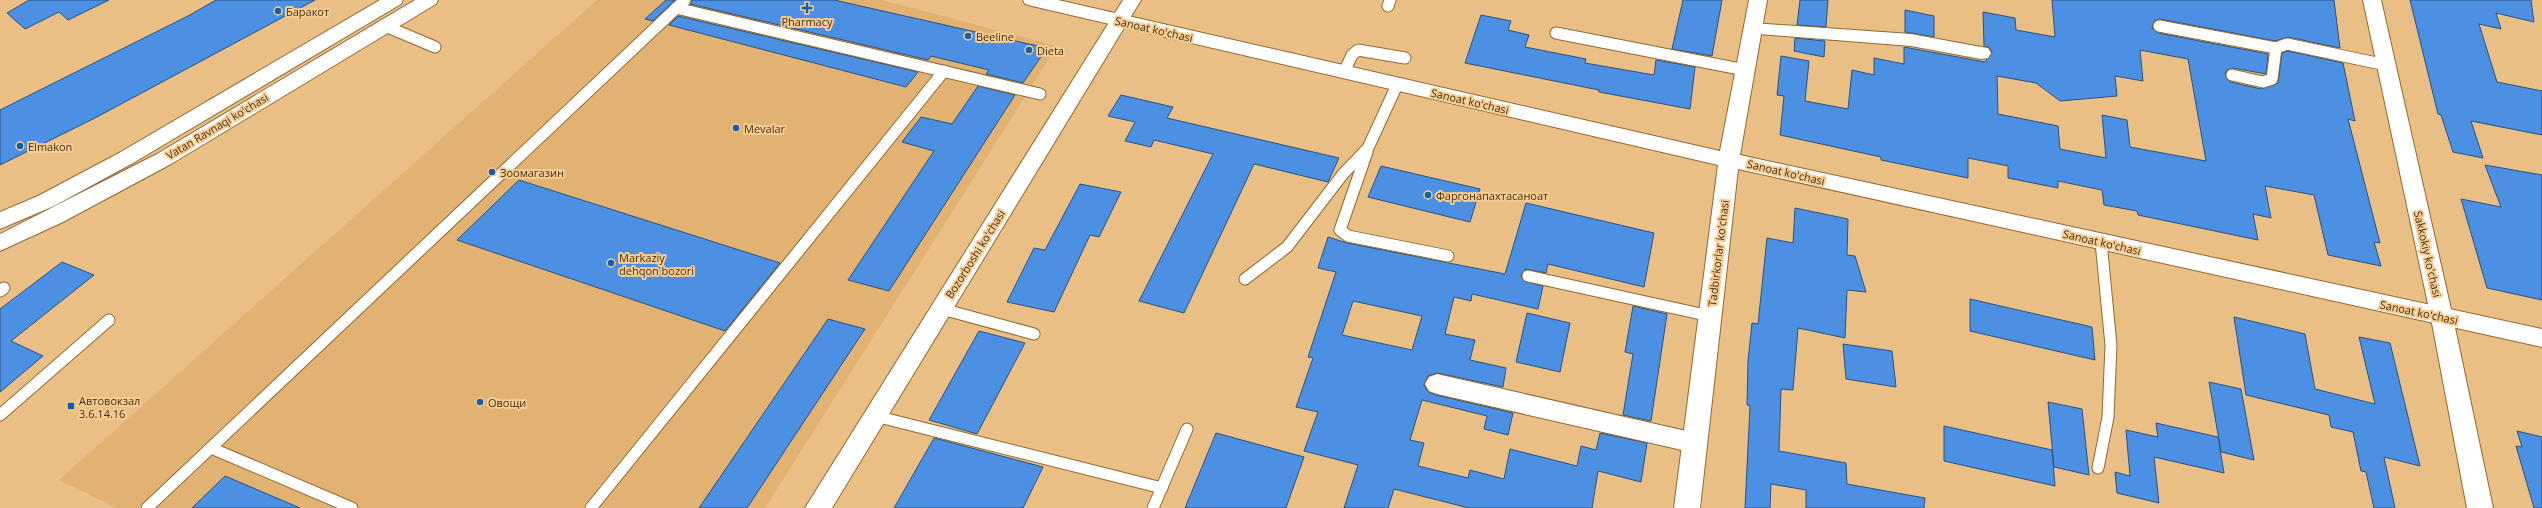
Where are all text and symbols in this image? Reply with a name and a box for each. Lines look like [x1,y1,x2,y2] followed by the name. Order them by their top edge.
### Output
[802,3,812,13] marker: Pharmacy
[286,4,329,19] place label: Баракот
[273,6,283,16] marker: Баракот
[1114,13,1194,45] street label: Sanoat ko'chasi
[781,14,833,29] place label: Pharmacy
[976,29,1014,44] place label: Beeline
[963,31,973,41] marker: Beeline
[1037,43,1064,58] place label: Dieta
[1024,45,1034,55] marker: Dieta
[1430,85,1510,117] street label: Sanoat ko'chasi
[163,89,271,163] street label: Vatan Ravnaqi ko'chasi
[744,121,786,136] place label: Mevalar
[731,123,741,133] marker: Mevalar
[28,139,72,154] place label: Elmakon
[15,141,25,151] marker: Elmakon
[1746,156,1826,188] street label: Sanoat ko'chasi
[500,165,564,180] place label: Зоомагазин
[487,167,497,177] marker: Зоомагазин
[1436,188,1548,203] place label: Фаргонапахтасаноат
[1423,190,1433,200] marker: Фаргонапахтасаноат
[1704,199,1732,307] street label: Tadbirkorlar ko'chasi
[942,207,1008,301] street label: Bozorboshi ko'chasi
[2411,209,2445,299] street label: Sakkokiy ko'chasi
[2062,226,2142,258] street label: Sanoat ko'chasi
[619,250,694,278] place label: Markaziy dehqon bozori
[606,258,616,268] marker: Markaziy dehqon bozori
[2379,296,2459,328] street label: Sanoat ko'chasi
[79,393,140,421] place label: Автовокзал 3.6.14.16
[488,395,526,410] place label: Овощи
[475,397,485,407] marker: Овощи
[66,401,76,411] marker: Автовокзал 3.6.14.16

